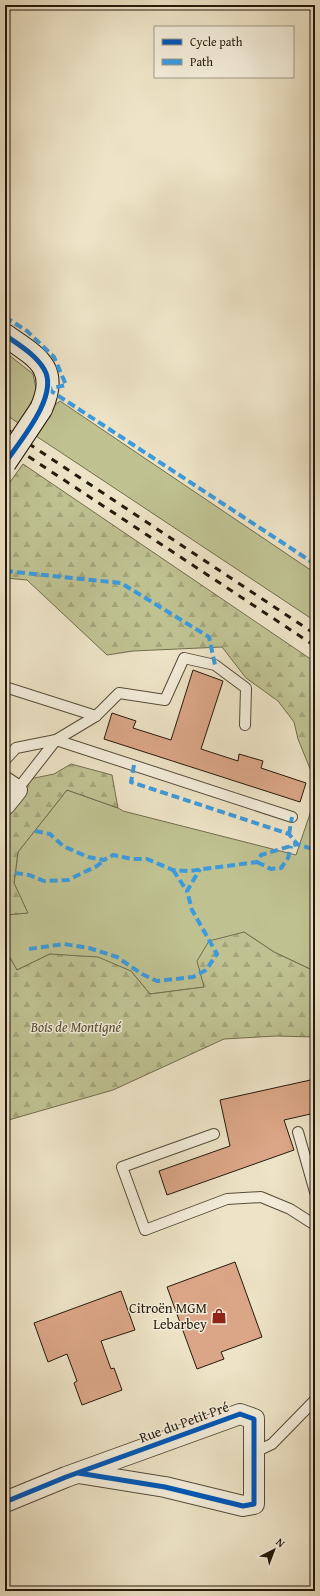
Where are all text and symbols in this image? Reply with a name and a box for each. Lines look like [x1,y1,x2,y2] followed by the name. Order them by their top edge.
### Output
[154,26,294,78] legend
[190,33,243,50] text: Cycle path
[190,53,213,70] text: Path
[30,1017,122,1037] park label: Bois de Montigné
[129,1298,207,1334] place label: Citroën MGM Lebarbey
[210,1307,228,1325] shop icon: Citroën MGM Lebarbey
[136,1396,232,1448] street label: Rue du Petit Pré
[254,1530,294,1570] north arrow
[273,1534,289,1551] text: N

